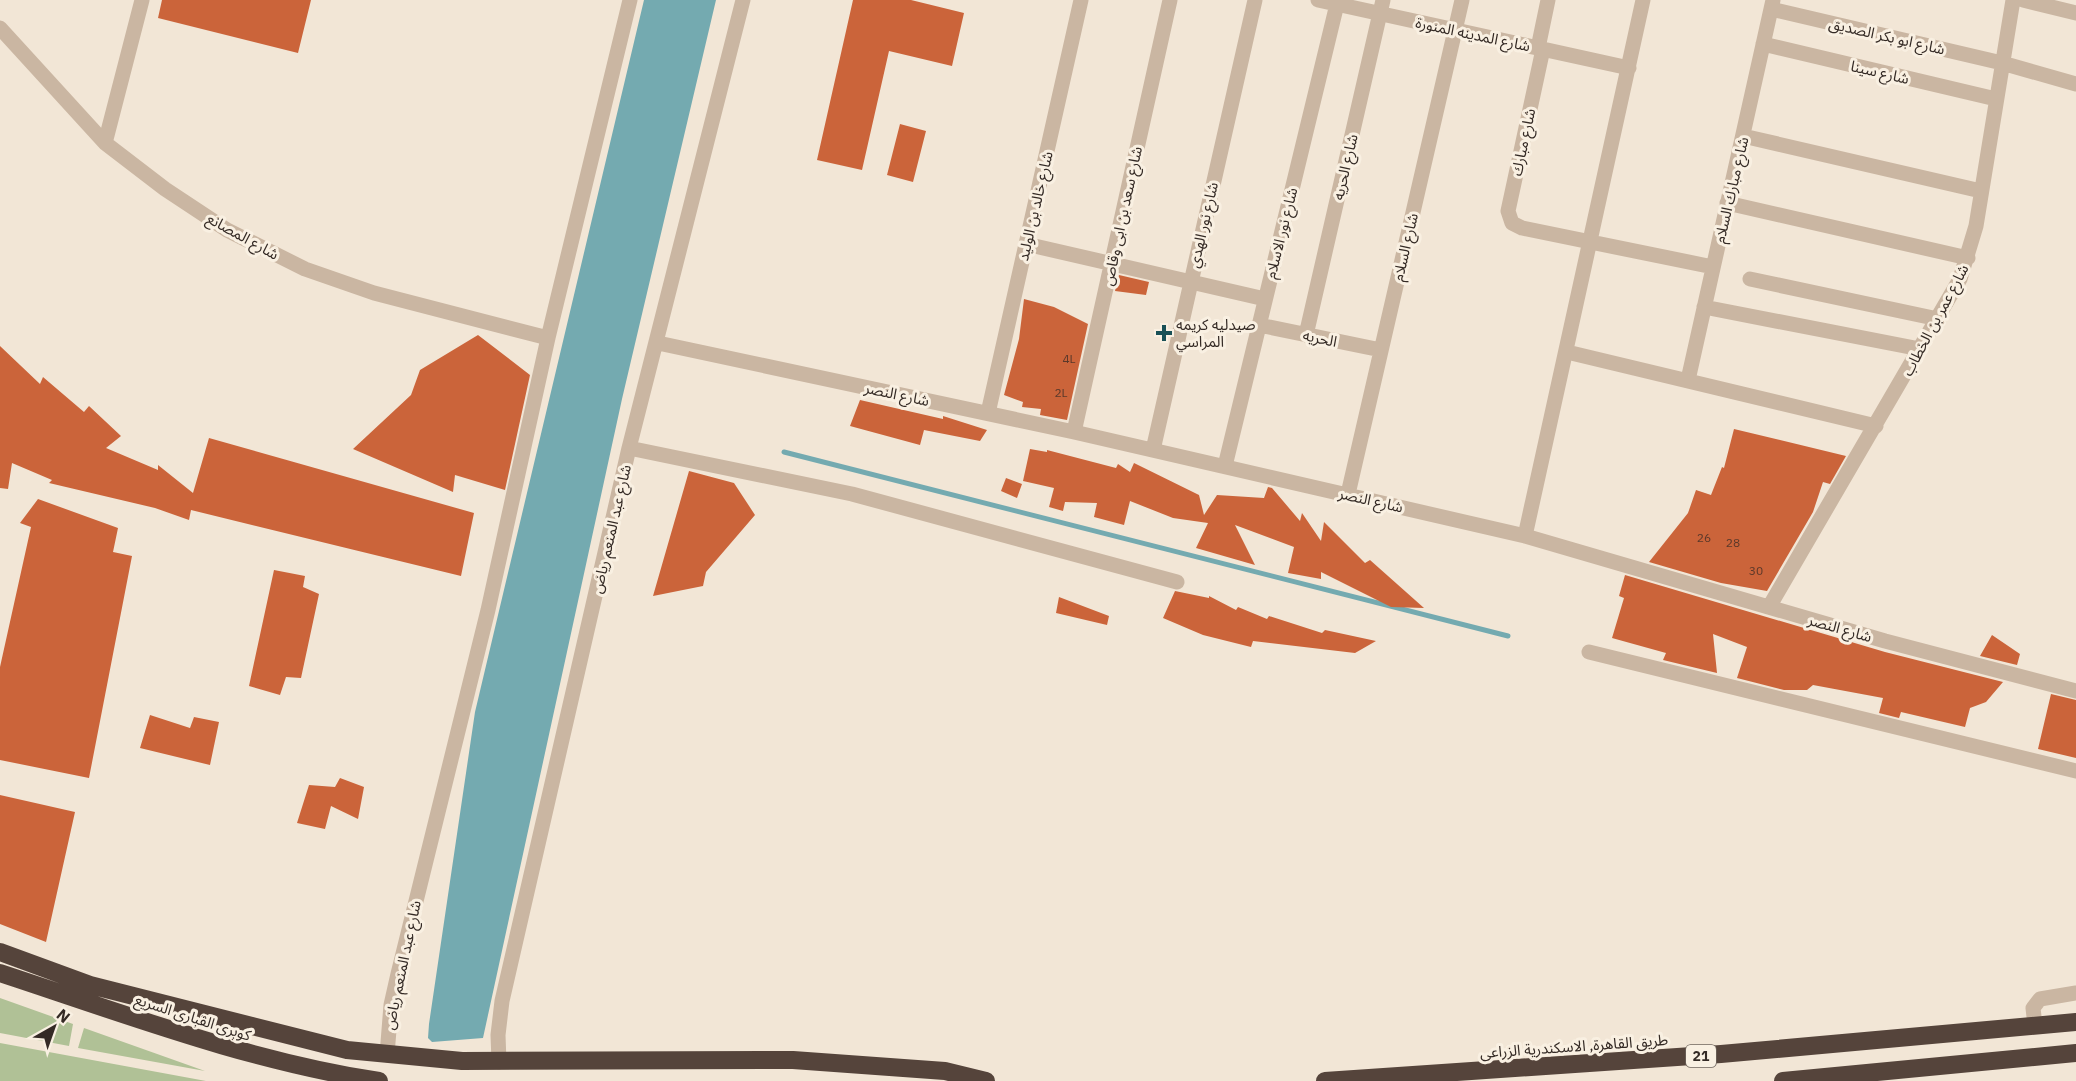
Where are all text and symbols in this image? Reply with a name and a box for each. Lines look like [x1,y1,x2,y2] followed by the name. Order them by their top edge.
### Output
[1413,13,1532,58] street label: شارع المدينه المنورة
[1826,13,1947,62] street label: شارع ابو بكر الصديق
[1848,56,1911,91] street label: شارع سينا
[1507,106,1542,178] street label: شارع مبارك
[1328,132,1365,202] street label: شارع الحريه
[1710,135,1755,246] street label: شارع مبارك السلام
[1098,144,1149,288] street label: شارع سعد بن ابى وقاص
[1013,149,1060,263] street label: شارع خالد بن الوليد
[1184,180,1225,270] street label: شارع نور الهدي
[1261,185,1304,281] street label: شارع نور الاسلام
[202,208,283,266] street label: شارع المصانع
[1388,211,1425,284] street label: شارع السلام
[1898,261,1975,381] street label: شارع عمر بن الخطاب
[1176,315,1256,353] place label: صيدليه كريمه المراسي
[1301,325,1339,351] street label: الحريه
[1157,326,1171,340] marker: صيدليه كريمه المراسي
[1062,351,1076,366] house number: 4L
[861,378,931,413] street label: شارع النصر
[1054,385,1068,400] house number: 2L
[587,463,638,596] street label: شارع عبد المنعم رياض
[1335,483,1405,520] street label: شارع النصر
[1697,530,1711,545] house number: 26
[1726,535,1740,550] house number: 28
[1749,563,1763,578] house number: 30
[1804,610,1874,649] street label: شارع النصر
[379,898,428,1032] street label: شارع عبد المنعم رياض
[132,989,254,1048] street label: كوبرى القبارى السريع
[24,997,84,1057] north arrow
[53,1004,75,1027] text: N
[1479,1030,1669,1063] street label: طريق القاهرة, الاسكندرية الزراعى
[1686,1045,1716,1067] road number: 21

